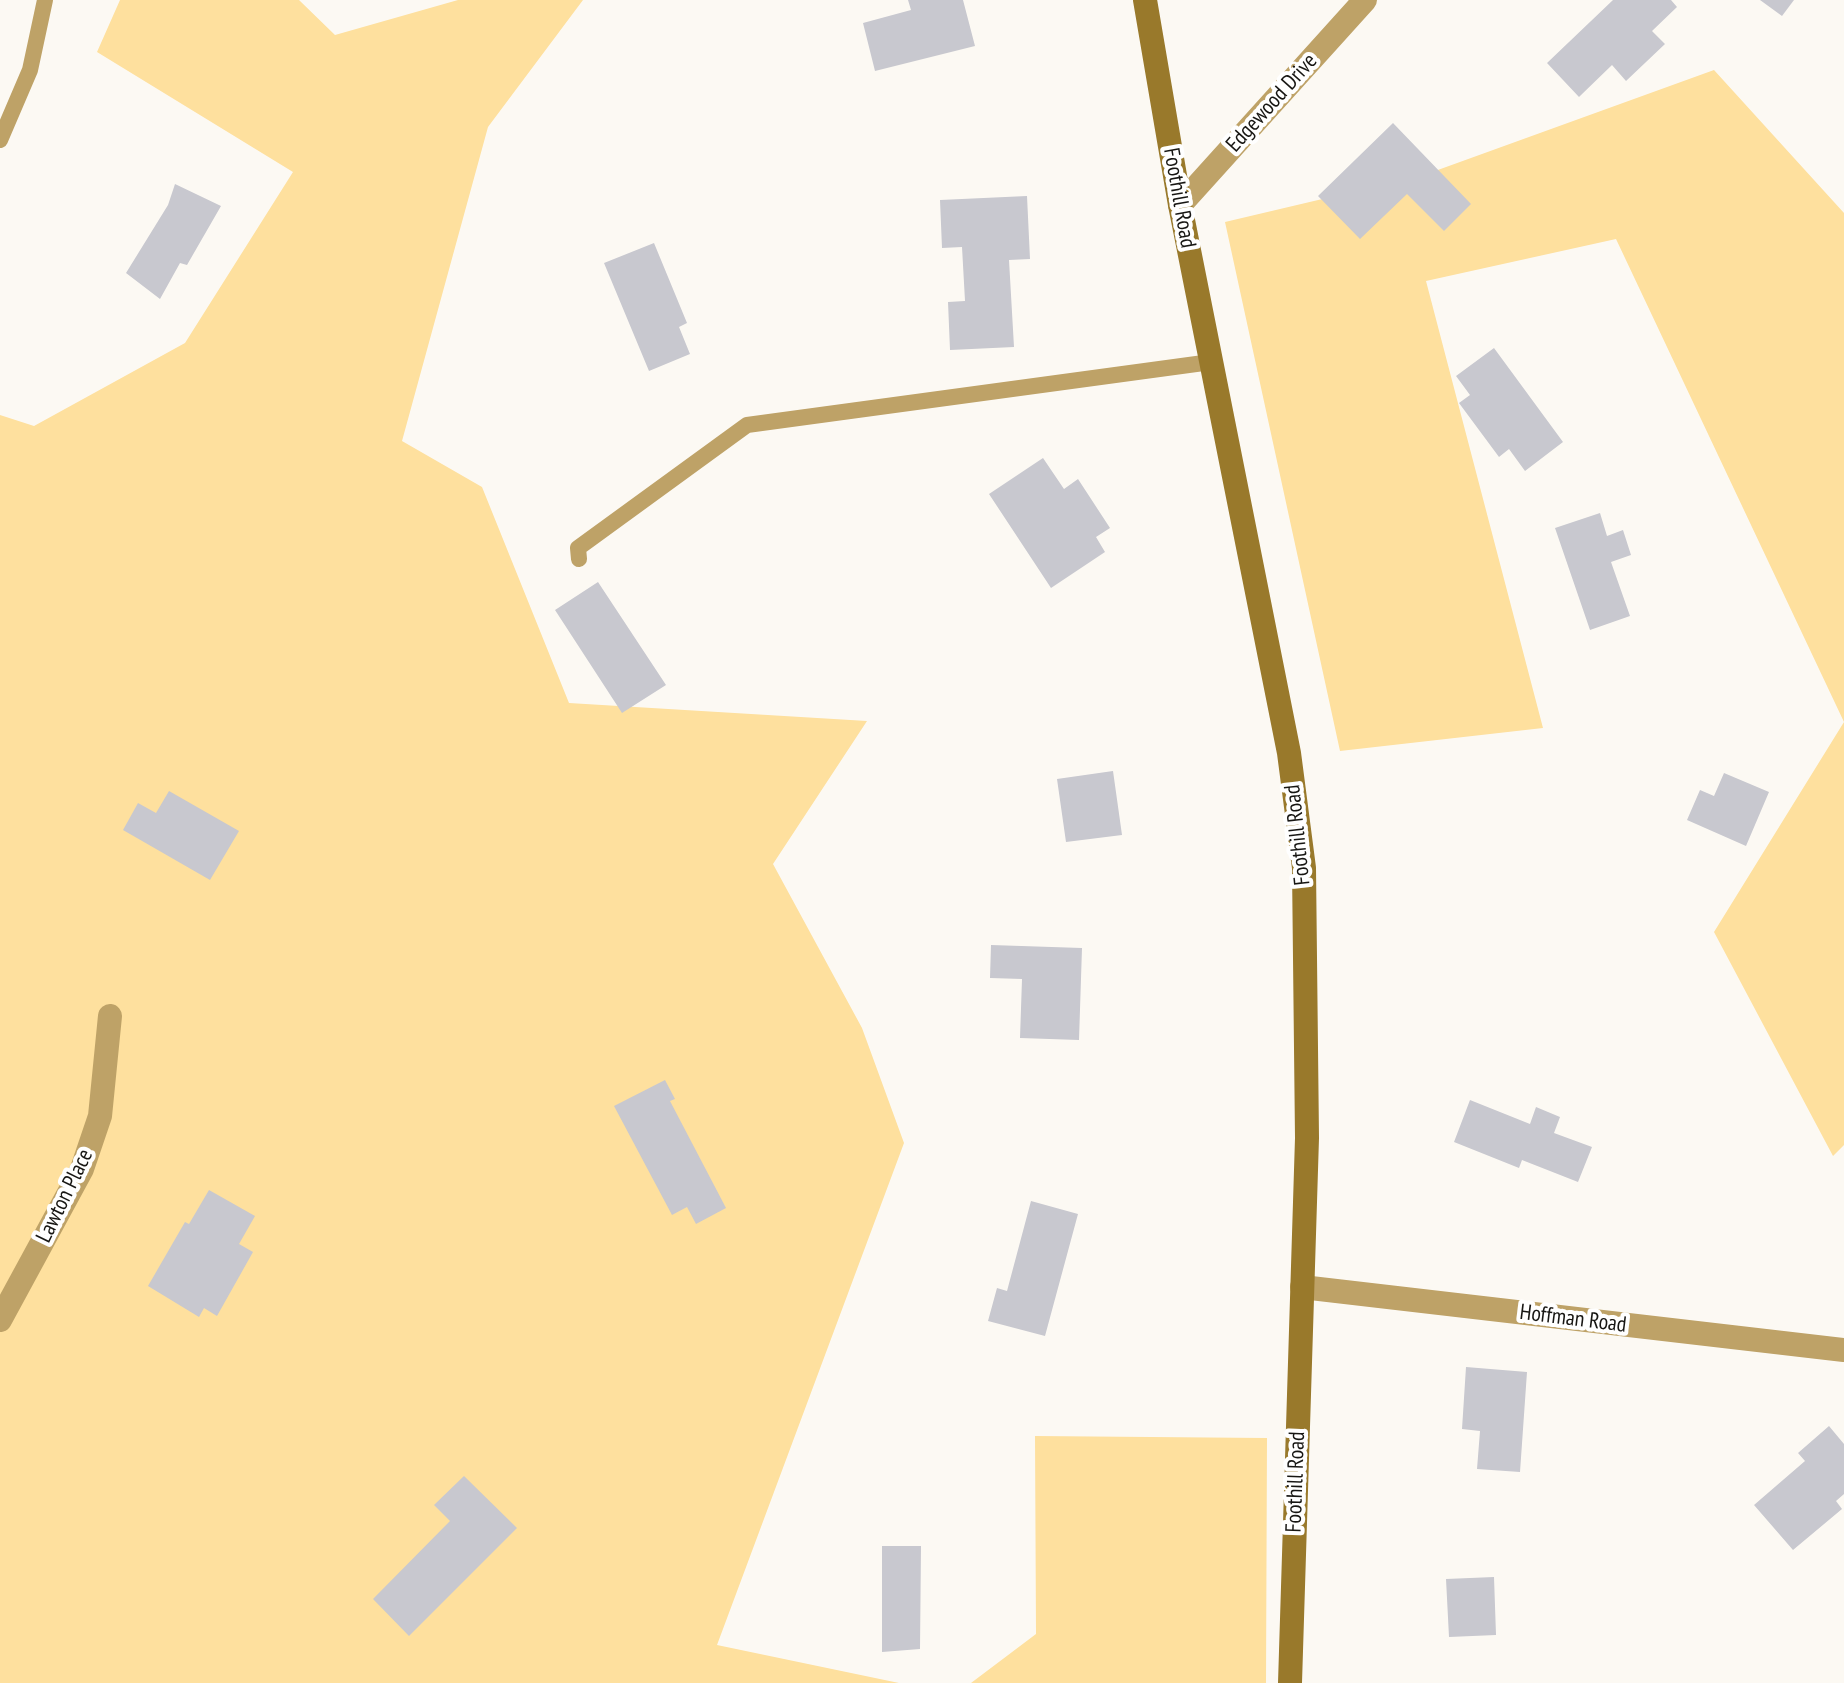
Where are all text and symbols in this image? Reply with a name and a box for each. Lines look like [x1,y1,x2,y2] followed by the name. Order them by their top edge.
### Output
[1221,48,1323,158] street label: Edgewood Drive
[1157,146,1201,250] street label: Foothill Road
[1280,783,1316,887] street label: Foothill Road
[31,1145,99,1247] street label: Lawton Place
[1518,1299,1628,1339] street label: Hoffman Road
[1281,1431,1311,1533] street label: Foothill Road

